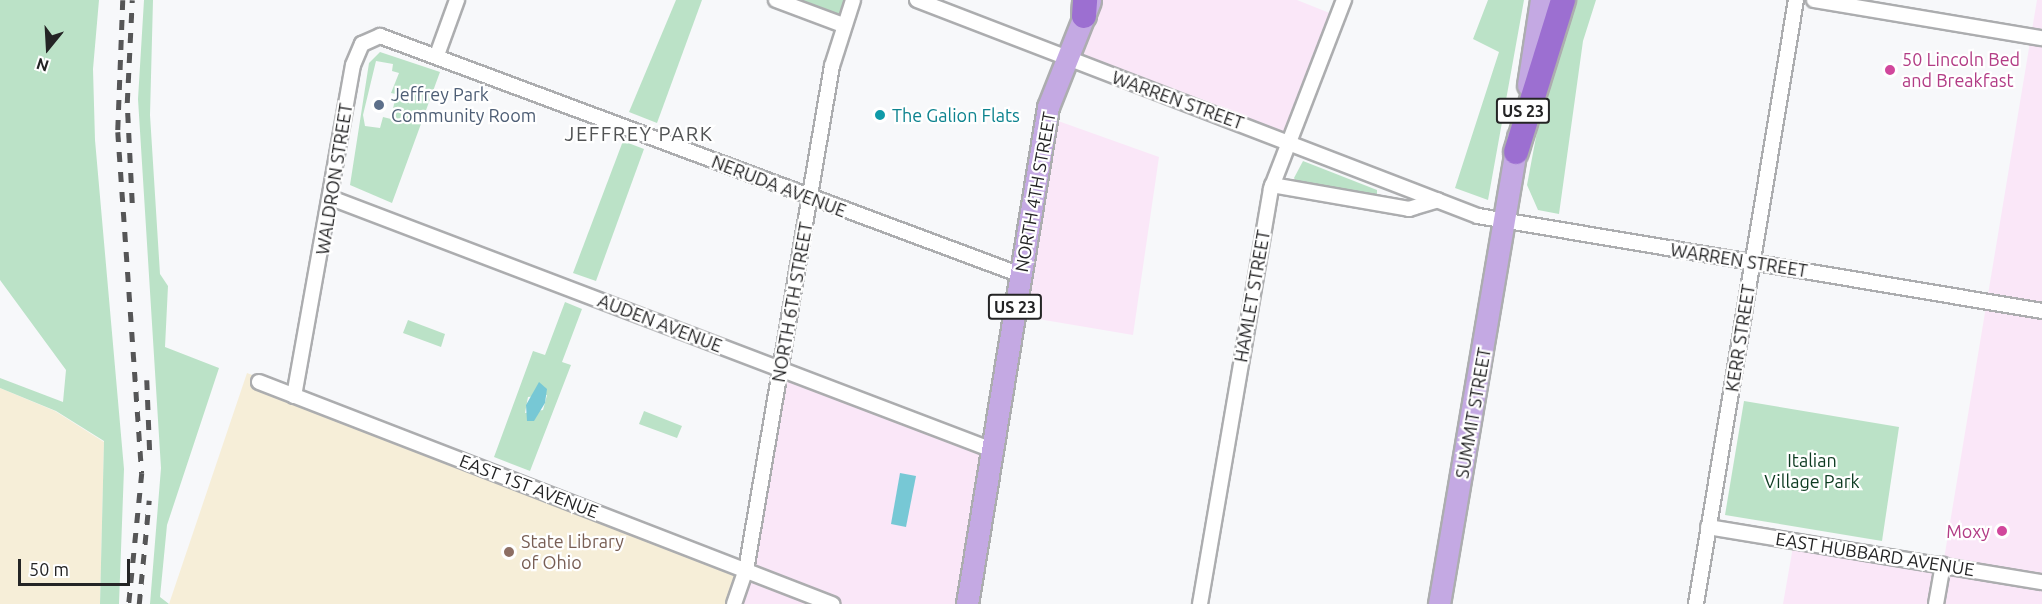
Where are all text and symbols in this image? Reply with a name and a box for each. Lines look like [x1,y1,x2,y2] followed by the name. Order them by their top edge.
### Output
[18,18,78,78] north arrow
[1902,49,2020,92] place label: 50 Lincoln Bed and Breakfast
[34,55,51,76] text: N
[1883,63,1897,77] marker: 50 Lincoln Bed and Breakfast
[1109,66,1247,134] street label: WARREN STREET
[391,84,536,127] place label: Jeffrey Park Community Room
[372,98,386,112] marker: Jeffrey Park Community Room
[1494,98,1552,124] road number: US 23
[311,102,357,256] street label: WALDRON STREET
[892,104,1020,126] place label: The Galion Flats
[873,108,887,122] marker: The Galion Flats
[1010,110,1060,274] street label: NORTH 4TH STREET
[565,121,713,145] district label: JEFFREY PARK
[709,150,849,222] street label: NERUDA AVENUE
[767,220,817,384] street label: NORTH 6TH STREET
[1230,228,1274,364] street label: HAMLET STREET
[1669,238,1809,282] street label: WARREN STREET
[1721,283,1759,393] street label: KERR STREET
[595,289,725,357] street label: AUDEN AVENUE
[986,294,1044,320] road number: US 23
[1451,346,1495,480] street label: SUMMIT STREET
[456,450,602,522] street label: EAST 1ST AVENUE
[1764,450,1860,492] park label: Italian Village Park
[1946,520,1990,542] place label: Moxy
[1995,524,2009,538] marker: Moxy
[1774,528,1976,580] street label: EAST HUBBARD AVENUE
[521,531,624,574] place label: State Library of Ohio
[502,545,516,559] marker: State Library of Ohio
[21,547,134,585] scale bar
[29,559,69,579] text: 50 m

